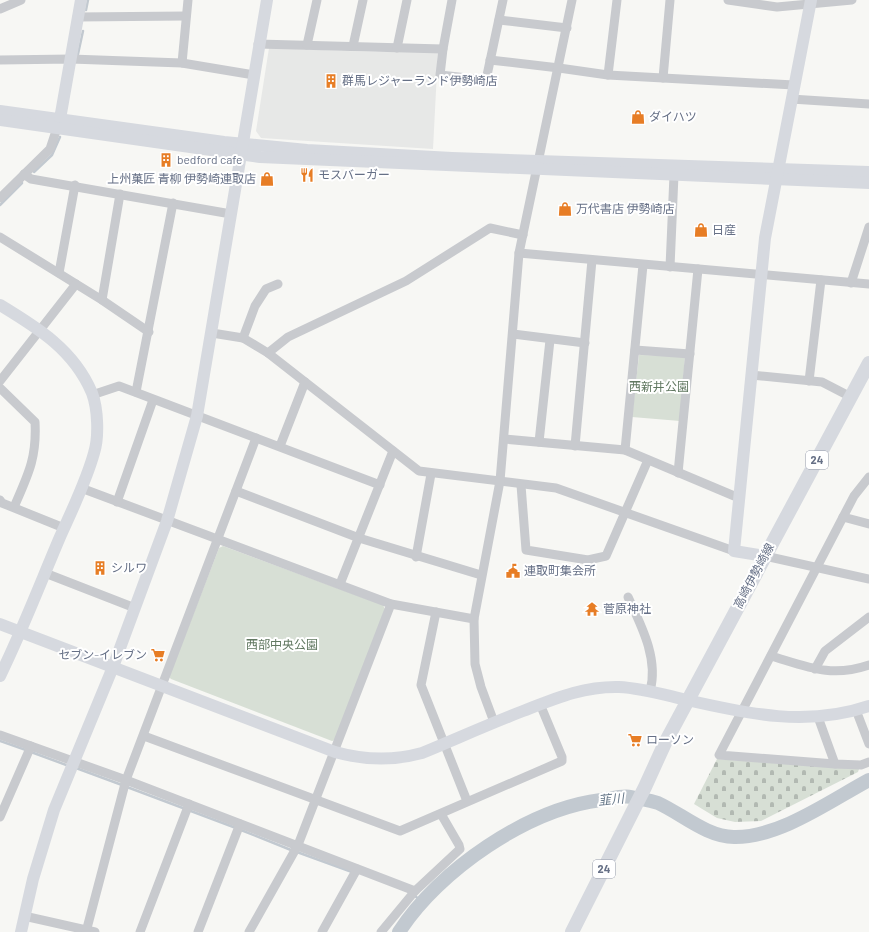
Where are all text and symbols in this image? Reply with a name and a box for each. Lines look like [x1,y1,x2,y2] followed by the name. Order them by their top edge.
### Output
[323,73,339,89] building icon: 群馬レジャーランド伊勢崎店
[342,73,497,87] place label: 群馬レジャーランド伊勢崎店
[630,109,646,125] shop icon: ダイハツ
[649,109,697,123] place label: ダイハツ
[158,152,174,168] building icon: bedford cafe
[177,152,242,166] place label: bedford cafe
[299,167,315,183] restaurant icon: モスバーガー
[318,167,390,181] place label: モスバーガー
[107,171,256,185] place label: 上州菓匠 青柳 伊勢崎連取店
[259,171,275,187] shop icon: 上州菓匠 青柳 伊勢崎連取店
[557,201,573,217] shop icon: 万代書店 伊勢崎店
[576,201,674,215] place label: 万代書店 伊勢崎店
[693,222,709,238] shop icon: 日産
[712,222,736,236] place label: 日産
[629,379,689,393] park label: 西新井公園
[806,451,828,469] road number: 24
[730,540,776,611] street label: 高崎伊勢崎線
[92,560,108,576] building icon: シルワ
[111,560,147,574] place label: シルワ
[505,563,521,579] public building icon: 連取町集会所
[524,563,596,577] place label: 連取町集会所
[584,601,600,617] temple icon: 菅原神社
[603,601,651,615] place label: 菅原神社
[246,637,318,651] park label: 西部中央公園
[58,647,147,661] place label: セブン-イレブン
[150,647,166,663] supermarket icon: セブン-イレブン
[627,732,643,748] supermarket icon: ローソン
[646,732,694,746] place label: ローソン
[597,789,627,808] water label: 韮川
[593,860,615,878] road number: 24

